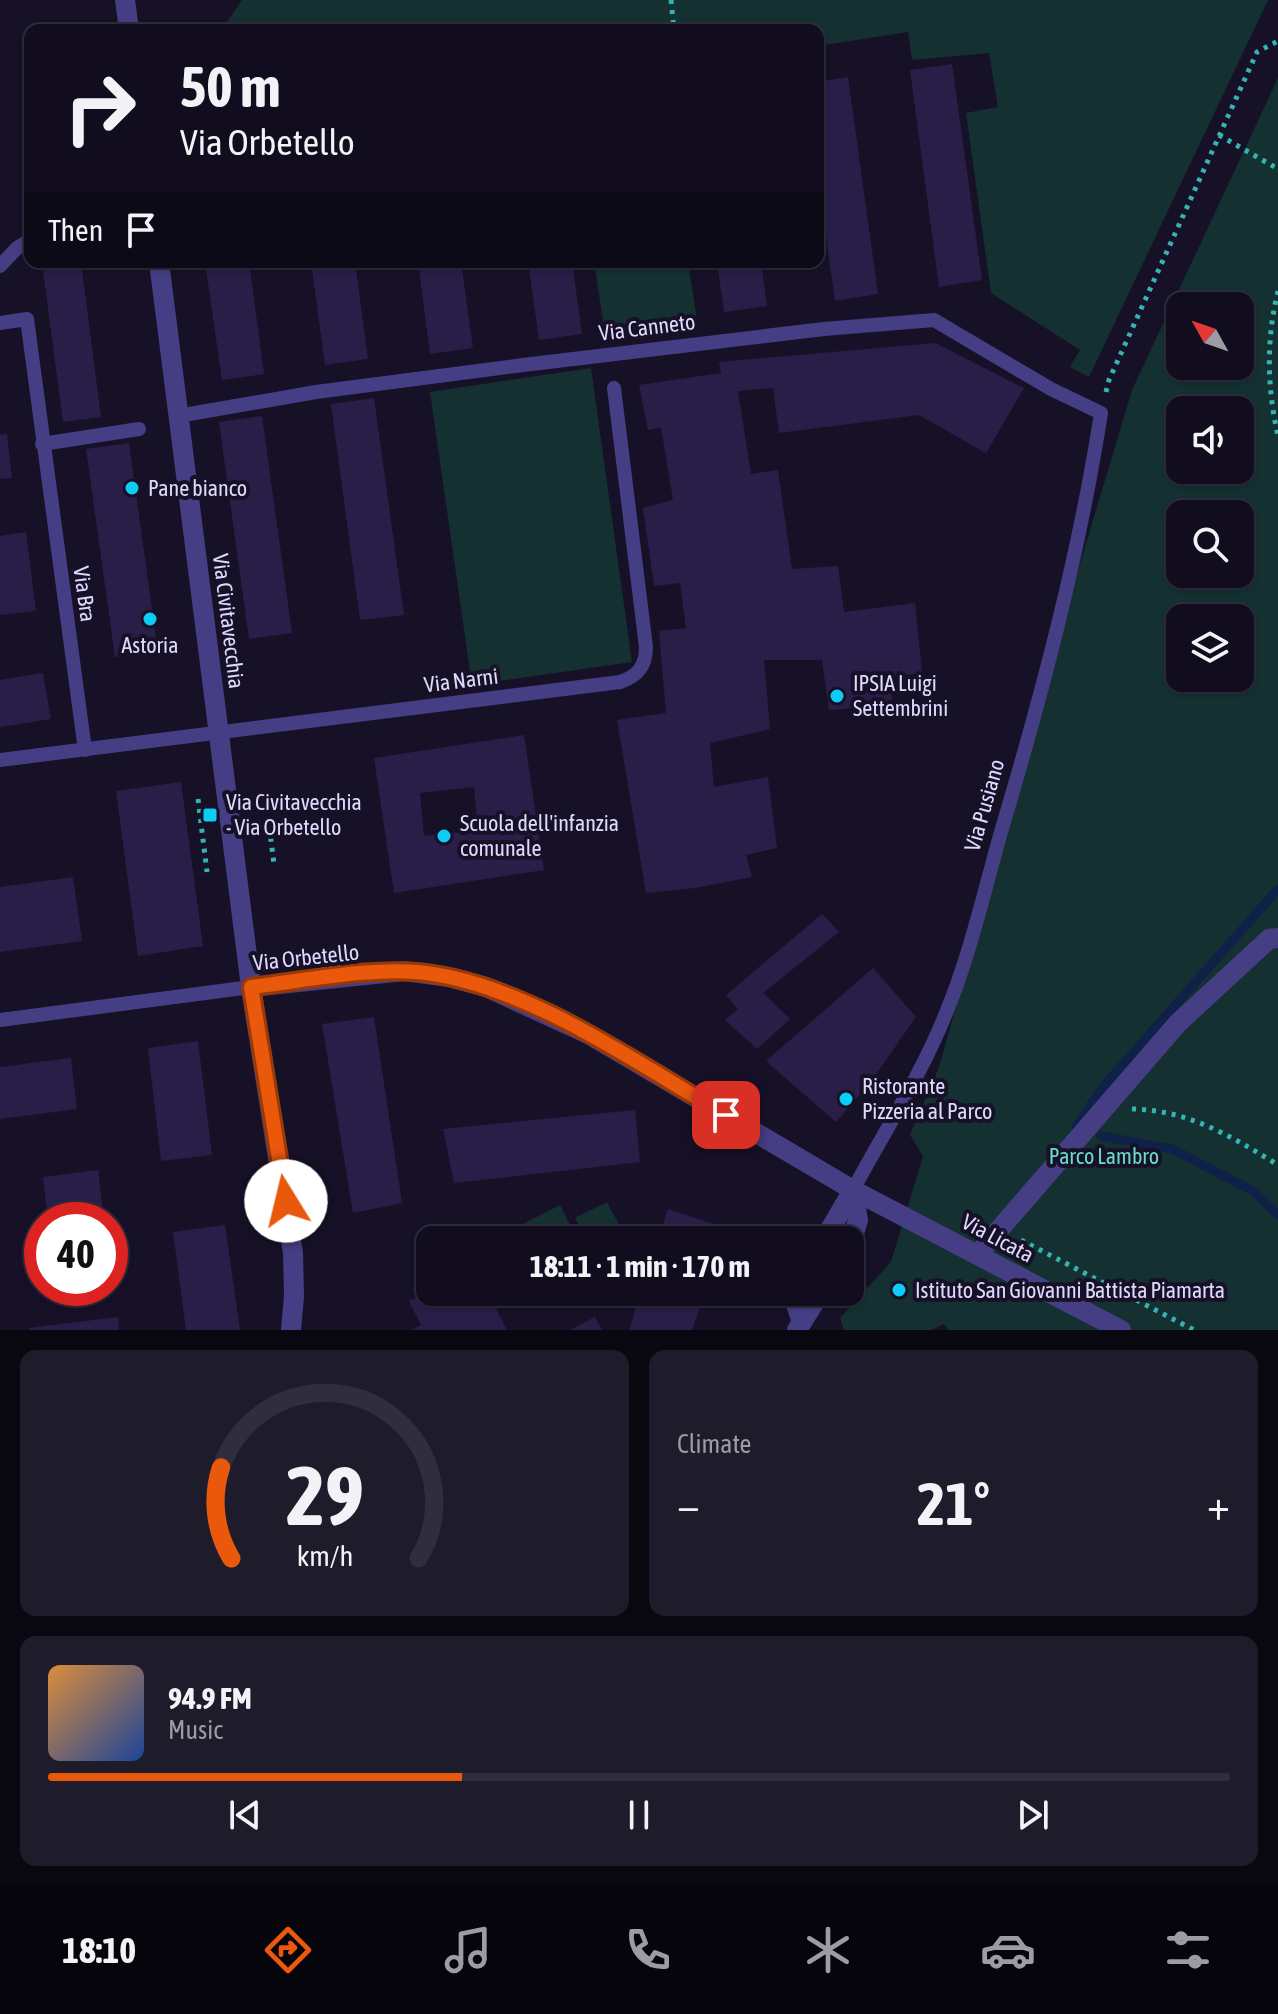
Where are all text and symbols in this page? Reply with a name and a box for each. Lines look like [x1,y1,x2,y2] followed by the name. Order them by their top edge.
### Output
[180,55,281,119] text: 50 m
[48,56,152,160] icon: right
[180,121,355,163] text: Via Orbetello
[119,208,163,252] icon: arrive
[48,213,103,247] text: Then
[1166,292,1254,380] north arrow
[1166,292,1254,692] map controls
[597,308,697,346] street label: Via Canneto
[1166,396,1254,484] button: sound
[148,475,247,501] place label: Pane bianco
[123,479,141,497] marker: Pane bianco
[1166,500,1254,588] button: search
[208,552,250,690] street label: Via Civitavecchia
[68,565,102,623] street label: Via Bra
[1166,604,1254,692] button: layers
[141,610,159,628] marker: Astoria
[122,632,178,658] place label: Astoria
[422,663,500,697] street label: Via Narni
[853,670,948,721] place label: IPSIA Luigi Settembrini
[828,687,846,705] marker: IPSIA Luigi Settembrini
[958,756,1010,854] street label: Via Pusiano
[226,789,362,840] place label: Via Civitavecchia - Via Orbetello
[201,806,219,824] marker: Via Civitavecchia - Via Orbetello
[460,810,619,861] place label: Scuola dell'infanzia comunale
[435,827,453,845] marker: Scuola dell'infanzia comunale
[252,938,360,976] street label: Via Orbetello
[862,1073,992,1124] place label: Ristorante Pizzeria al Parco
[692,1081,760,1149] pin
[837,1090,855,1108] marker: Ristorante Pizzeria al Parco
[704,1093,748,1137] icon: arrive
[1049,1143,1159,1169] park label: Parco Lambro
[244,1159,328,1243] position arrow
[24,1202,128,1306] speed limit sign: 40
[958,1208,1038,1268] street label: Via Licata
[530,1249,750,1283] text: 18:11 · 1 min · 170 m
[915,1277,1225,1303] place label: Istituto San Giovanni Battista Piamarta
[890,1281,908,1299] marker: Istituto San Giovanni Battista Piamarta
[677,1429,751,1459] text: Climate
[285,1447,364,1543] text: 29
[917,1469,990,1538] text: 21°
[677,1479,700,1529] text: −
[1207,1479,1230,1529] text: +
[296,1539,353,1572] text: km/h
[168,1681,252,1715] text: 94.9 FM
[168,1715,223,1745] text: Music
[223,1793,267,1837] icon: previous
[617,1793,661,1837] icon: pause
[1011,1793,1055,1837] icon: next
[260,1922,316,1978] icon: directions
[440,1922,496,1978] icon: music
[620,1922,676,1978] icon: phone
[800,1922,856,1978] icon: climate
[980,1922,1036,1978] icon: car
[1160,1922,1216,1978] icon: filters
[62,1929,136,1971] text: 18:10

